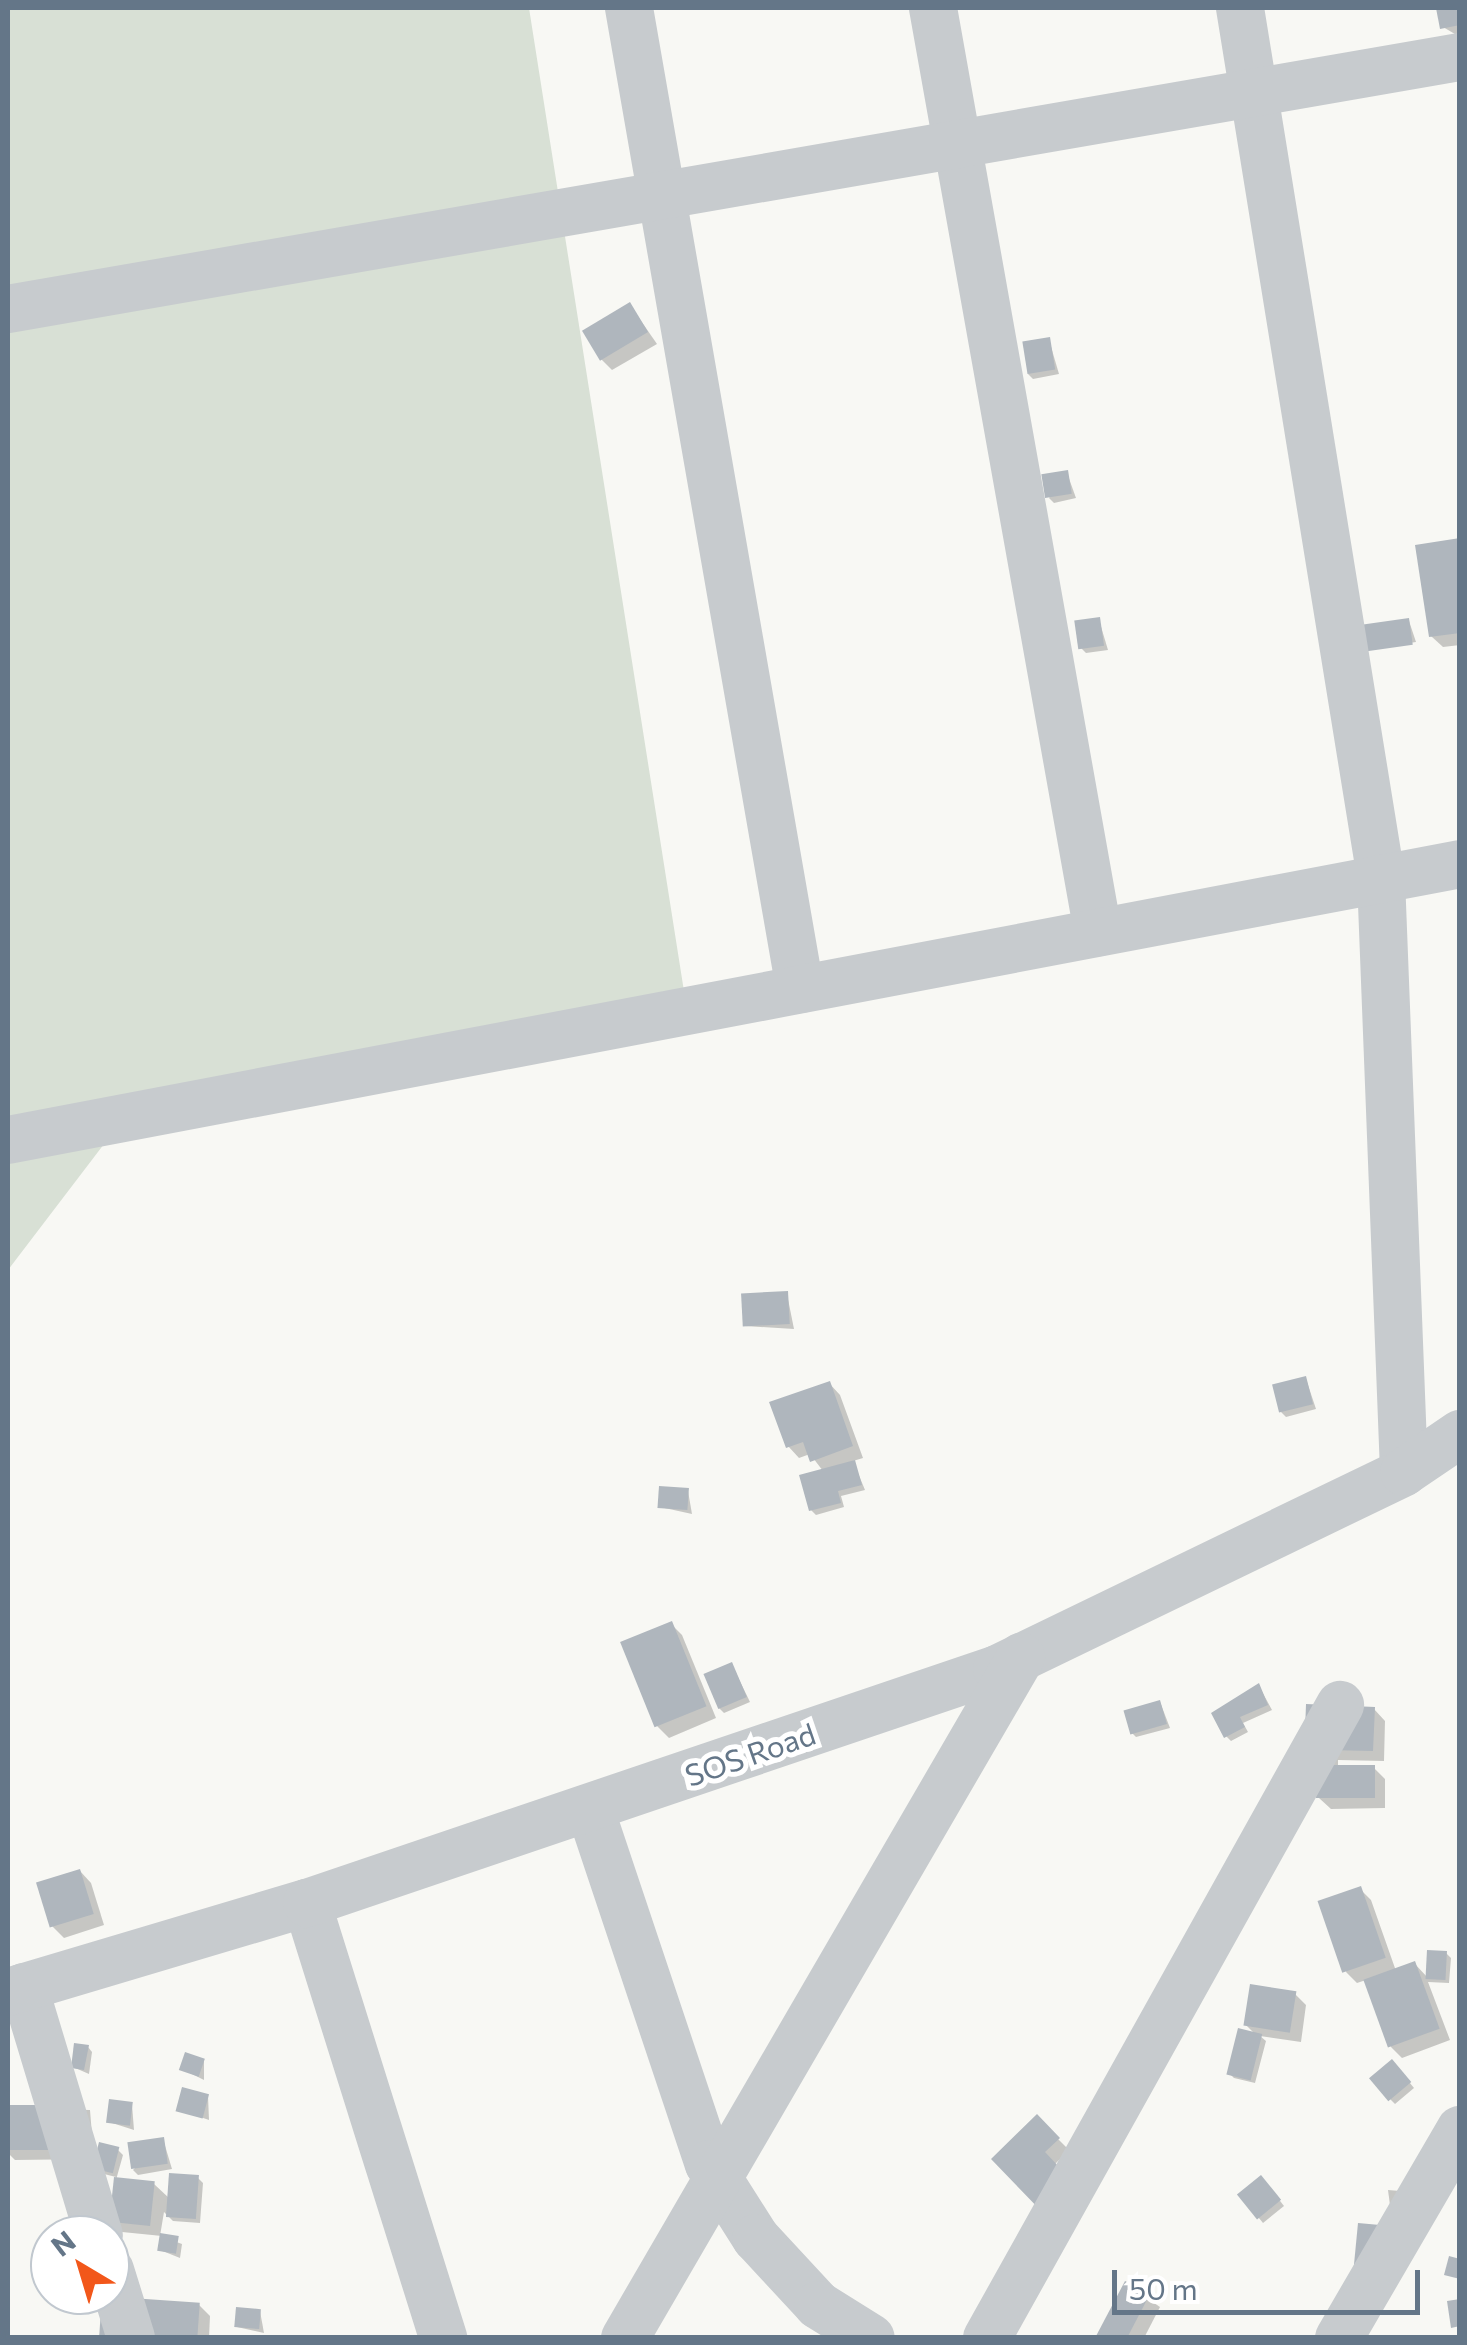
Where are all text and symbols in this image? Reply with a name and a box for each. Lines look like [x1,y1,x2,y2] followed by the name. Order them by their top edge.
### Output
[680,1715,820,1793] street label: SOS Road
[30,2215,130,2315] north arrow
[44,2223,82,2263] text: N
[1117,2250,1424,2312] scale bar
[1129,2269,1198,2306] text: 50 m

